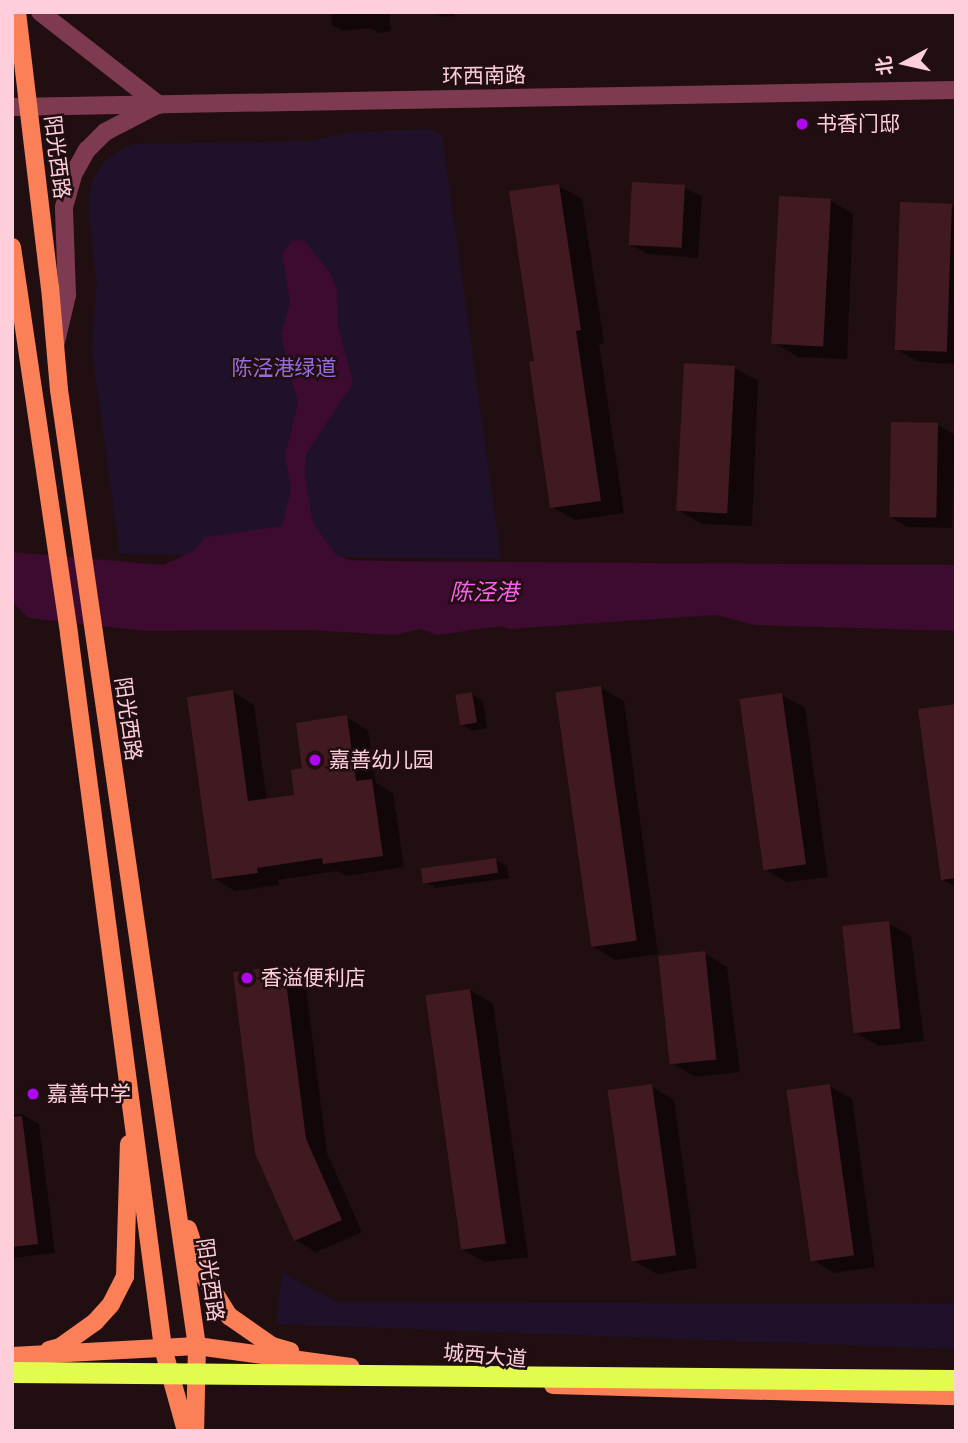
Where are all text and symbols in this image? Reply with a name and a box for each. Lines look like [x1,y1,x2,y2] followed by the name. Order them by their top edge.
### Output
[870,28,940,98] north arrow
[870,55,898,77] text: 北
[442,63,526,89] street label: 环西南路
[816,111,900,137] place label: 书香门邸
[39,114,75,200] street label: 阳光西路
[794,116,810,132] marker: 书香门邸
[232,355,336,381] park label: 陈泾港绿道
[450,578,518,606] water label: 陈泾港
[110,676,146,762] street label: 阳光西路
[329,747,434,773] place label: 嘉善幼儿园
[307,752,323,768] marker: 嘉善幼儿园
[261,965,366,991] place label: 香溢便利店
[239,970,255,986] marker: 香溢便利店
[47,1081,131,1107] place label: 嘉善中学
[25,1086,41,1102] marker: 嘉善中学
[192,1237,228,1323] street label: 阳光西路
[442,1340,528,1372] street label: 城西大道

